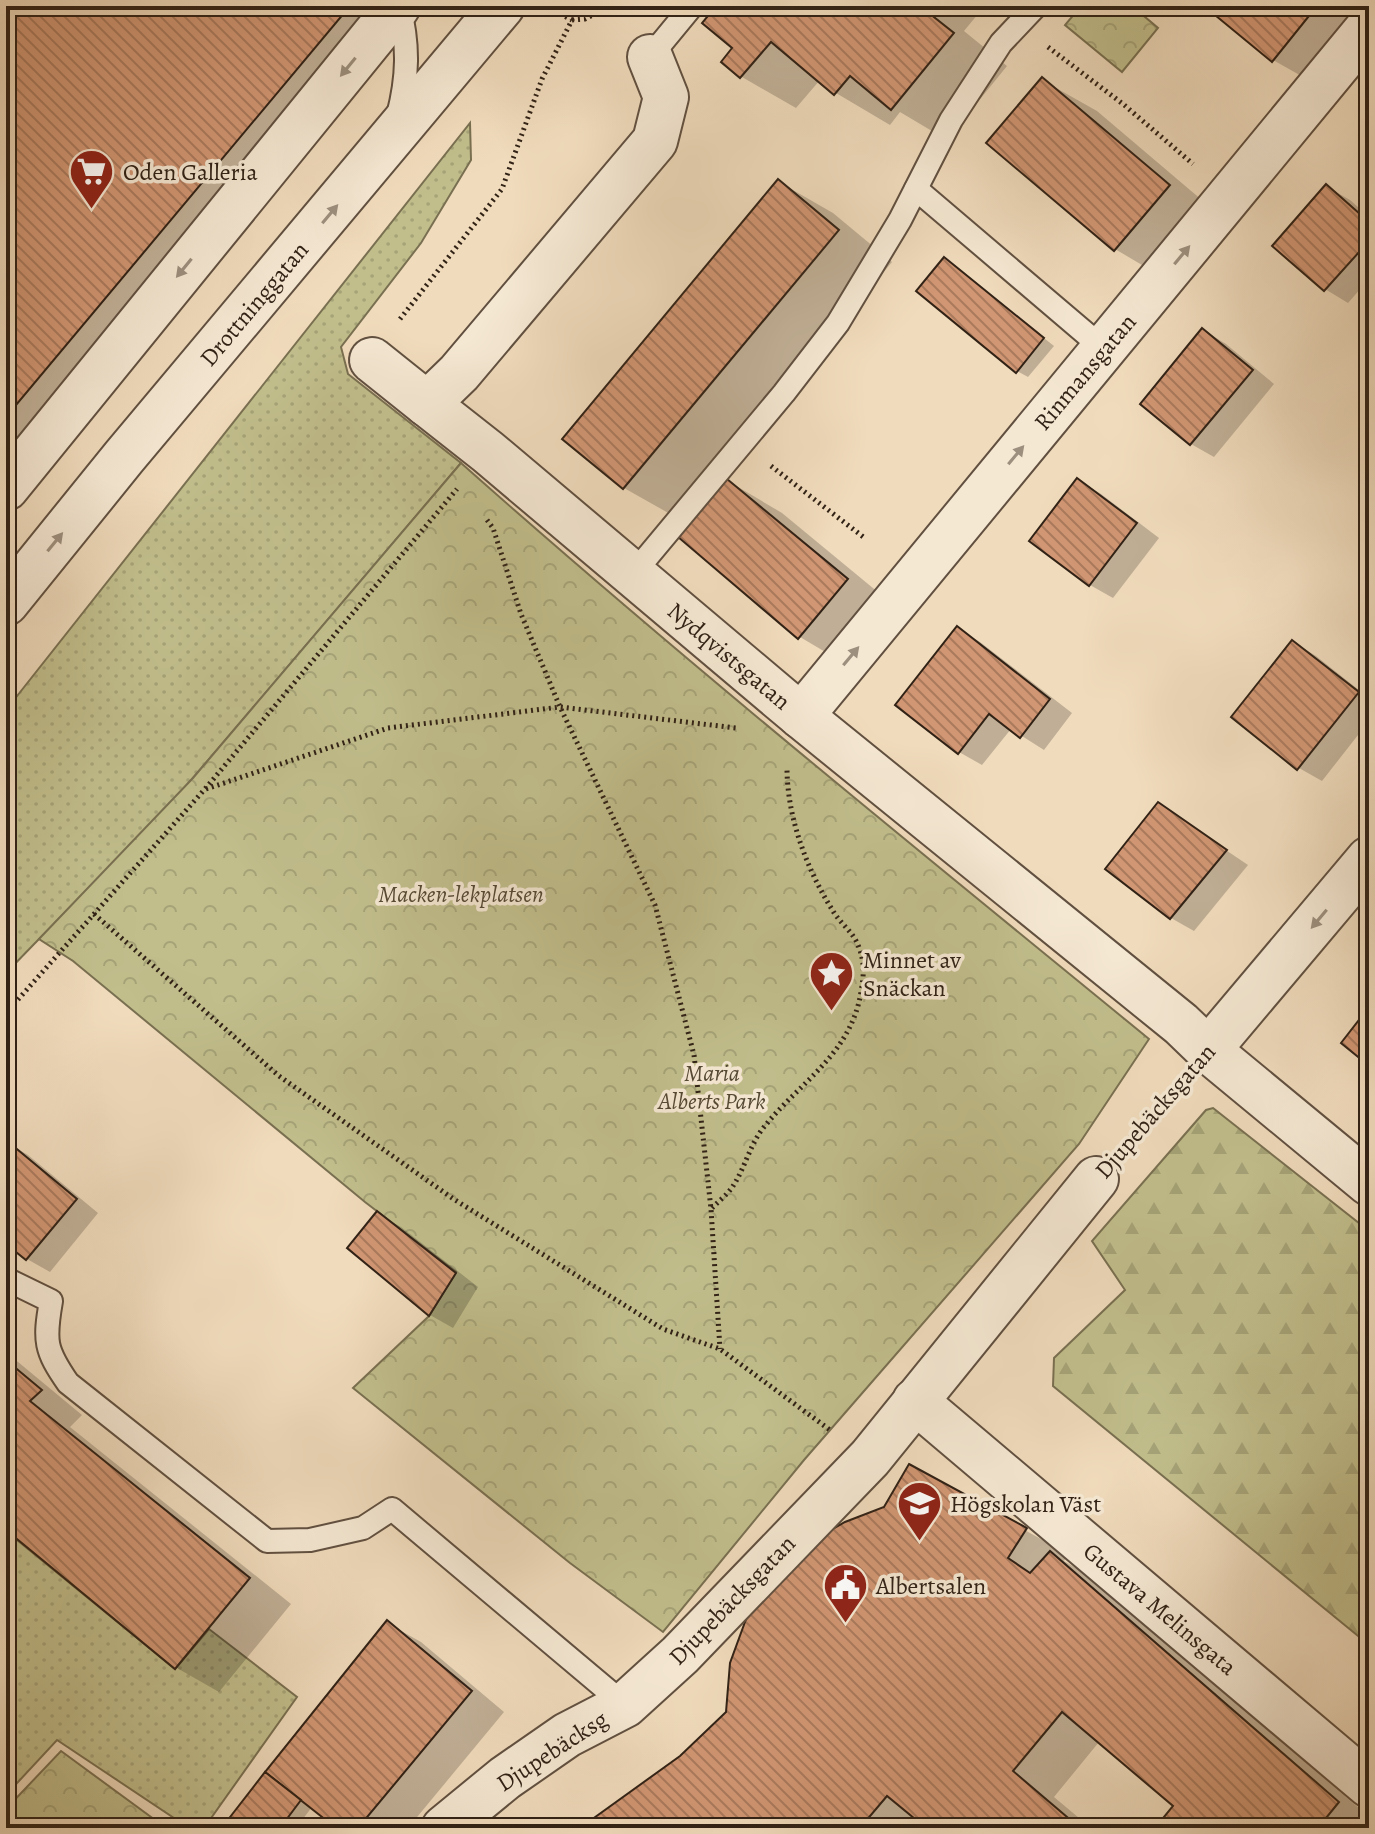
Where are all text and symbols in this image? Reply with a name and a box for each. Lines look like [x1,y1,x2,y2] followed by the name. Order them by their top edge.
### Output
[340,56,357,77] one-way arrow
[68,148,116,211] supermarket icon: Oden Galleria
[123,156,259,188] place label: Oden Galleria
[321,204,338,224] one-way arrow
[192,235,316,373] street label: Drottninggatan
[1173,245,1190,265] one-way arrow
[177,258,193,278] one-way arrow
[1027,307,1143,437] street label: Rinmansgatan
[1007,446,1024,466] one-way arrow
[46,532,63,552] one-way arrow
[661,595,797,717] street label: Nydqvistsgatan
[842,646,859,666] one-way arrow
[378,878,544,910] park label: Macken-lekplatsen
[1311,909,1328,929] one-way arrow
[863,944,961,1004] place label: Minnet av Snäckan
[808,950,856,1013] place icon: Minnet av Snäckan
[1087,1037,1223,1185] street label: Djupebäcksgatan
[656,1057,766,1117] park label: Maria Alberts Park
[895,1480,943,1543] school or university icon: Högskolan Väst
[950,1488,1101,1520] place label: Högskolan Väst
[662,1528,802,1672] street label: Djupebäcksgatan
[1077,1535,1244,1683] street label: Gustava Melinsgata
[821,1562,869,1625] public building icon: Albertsalen
[875,1570,986,1602] place label: Albertsalen
[490,1703,614,1799] street label: Djupebäcksg

